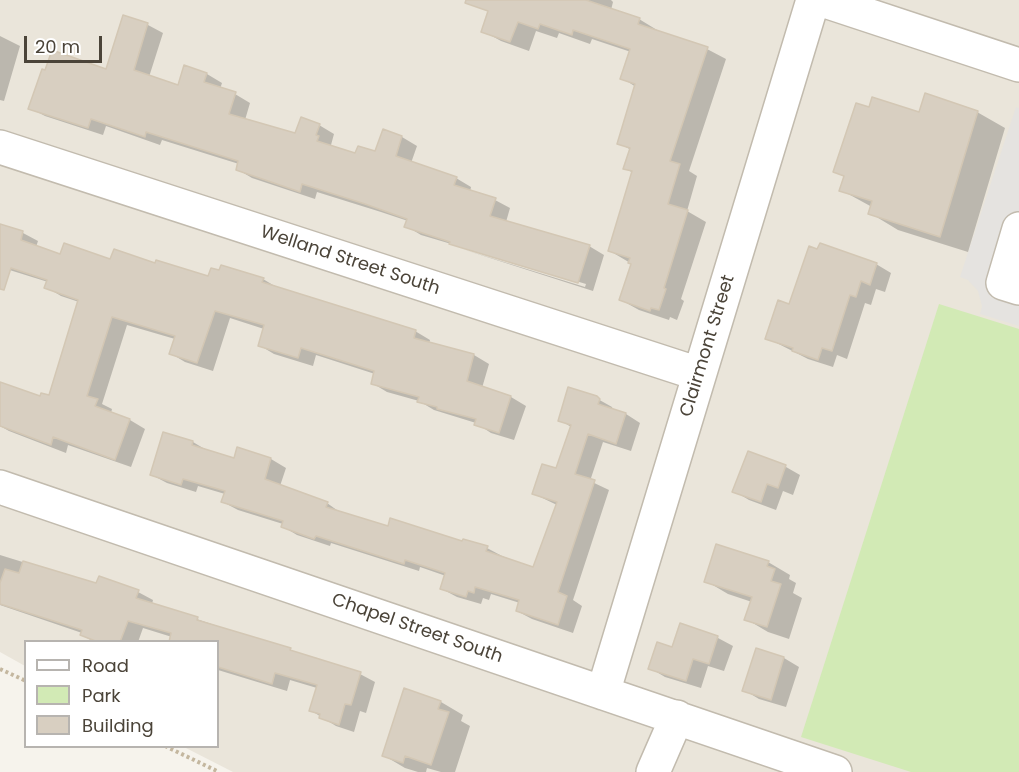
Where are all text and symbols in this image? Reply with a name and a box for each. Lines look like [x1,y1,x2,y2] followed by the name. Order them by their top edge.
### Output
[27,24,105,62] scale bar
[35,34,80,59] text: 20 m
[258,222,442,300] street label: Welland Street South
[676,272,740,420] street label: Clairmont Street
[329,590,505,668] street label: Chapel Street South
[24,640,219,748] legend
[82,653,129,678] text: Road
[82,683,121,708] text: Park
[82,713,154,738] text: Building

